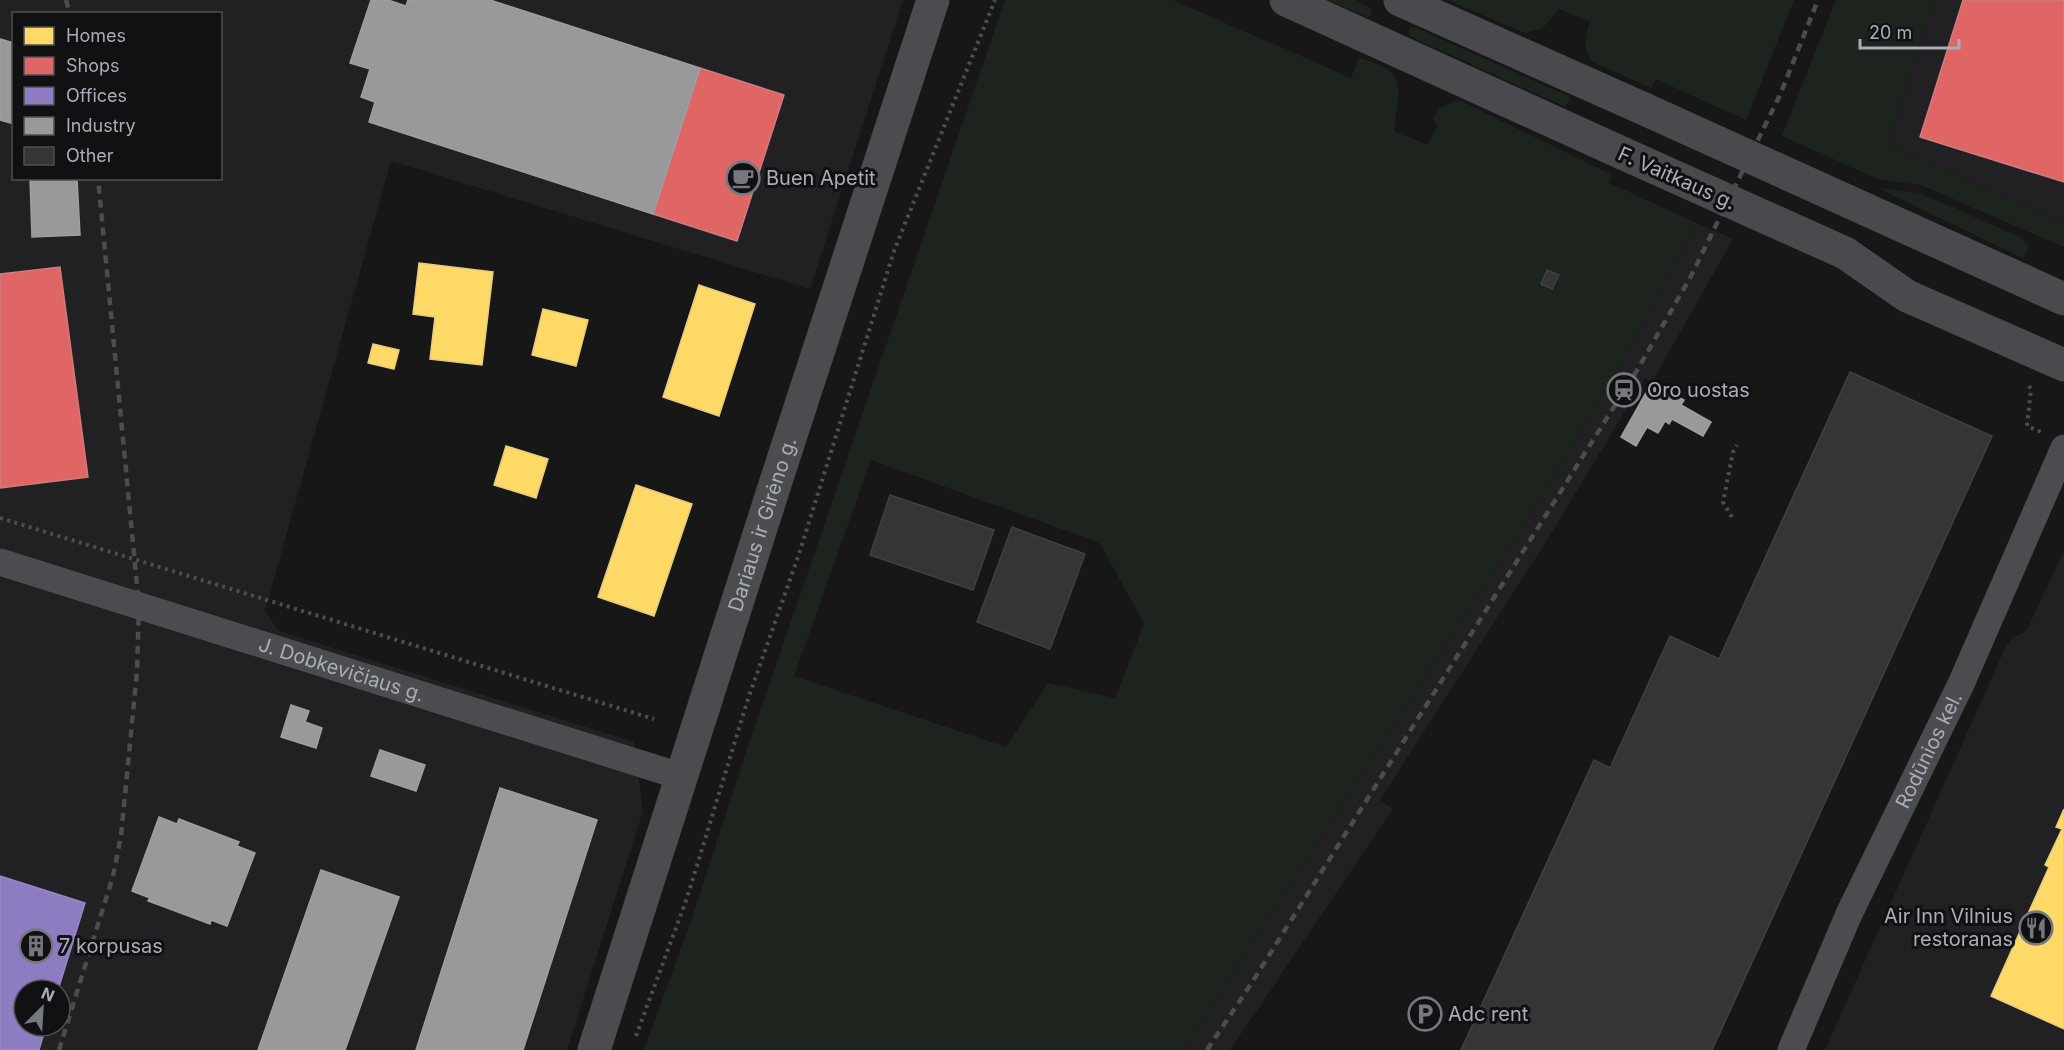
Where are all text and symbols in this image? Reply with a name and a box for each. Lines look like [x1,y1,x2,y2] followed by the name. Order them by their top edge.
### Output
[12,12,222,180] legend
[1860,12,1959,50] scale bar
[1869,22,1912,43] text: 20 m
[66,25,126,46] text: Homes
[66,55,120,76] text: Shops
[66,85,127,106] text: Offices
[66,115,136,136] text: Industry
[1614,141,1740,215] street label: F. Vaitkaus g.
[66,145,114,166] text: Other
[725,160,761,196] cafe icon: Buen Apetit
[766,166,876,190] place label: Buen Apetit
[1606,372,1642,408] station icon: Oro uostas
[1647,378,1750,402] place label: Oro uostas
[723,434,802,614] street label: Dariaus ir Girėno g.
[256,632,427,707] street label: J. Dobkevičiaus g.
[1890,688,1967,812] street label: Rodūnios kel.
[1884,904,2013,951] place label: Air Inn Vilnius restoranas
[2018,910,2054,946] restaurant icon: Air Inn Vilnius restoranas
[18,928,54,964] building icon: 7 korpusas
[59,934,163,958] place label: 7 korpusas
[12,978,72,1038] north arrow
[38,983,58,1006] text: N
[1407,996,1443,1032] parking icon: Adc rent
[1448,1002,1529,1026] place label: Adc rent

